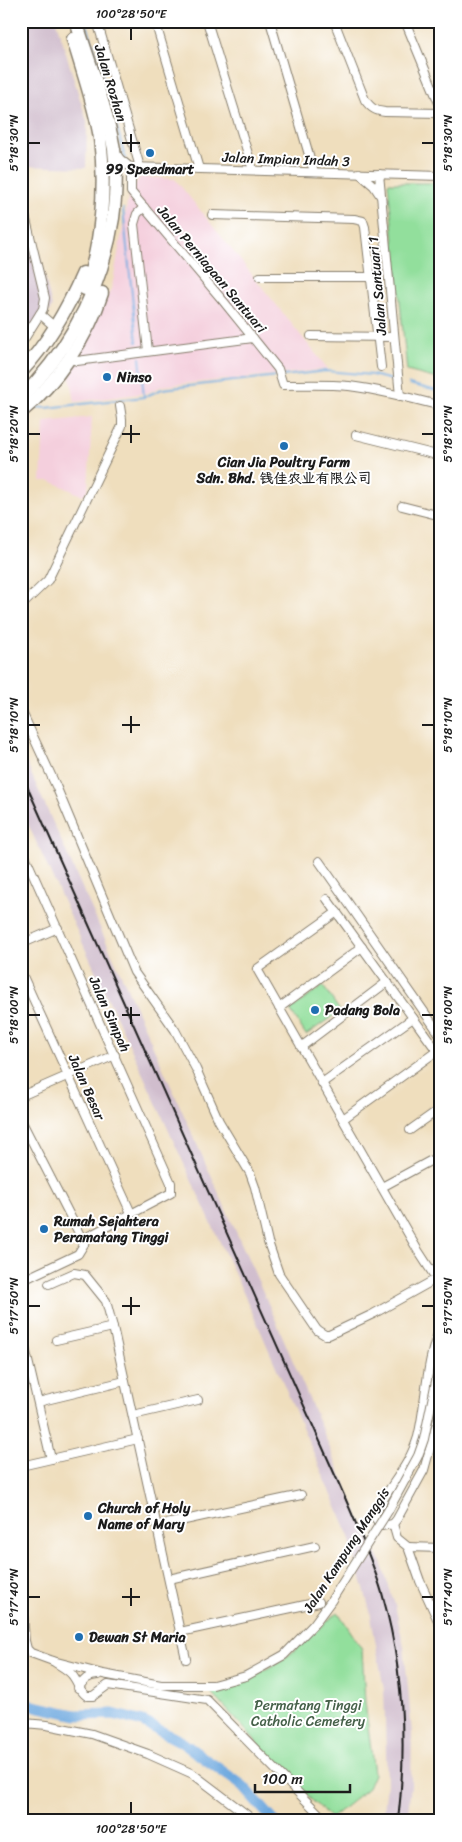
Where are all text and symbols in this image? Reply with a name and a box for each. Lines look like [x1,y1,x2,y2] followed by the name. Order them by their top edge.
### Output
[96,3,168,25] text: 100°28'50"E
[87,40,134,125] street label: Jalan Rozhan
[3,114,25,171] text: 5°18'30"N
[437,114,459,171] text: 5°18'30"N
[221,145,351,174] street label: Jalan Impian Indah 3
[144,147,156,159] marker: 99 Speedmart
[106,157,195,182] place label: 99 Speedmart
[150,199,274,340] street label: Jalan Perniagaan Santuari
[361,235,394,337] street label: Jalan Santuari 1
[116,365,153,390] place label: Ninso
[101,371,113,383] marker: Ninso
[3,405,25,463] text: 5°18'20"N
[437,405,459,463] text: 5°18'20"N
[278,440,290,452] marker: Cian Jia Poultry Farm Sdn. Bhd. 钱佳农业有限公司
[195,450,372,491] place label: Cian Jia Poultry Farm Sdn. Bhd. 钱佳农业有限公司
[3,697,25,753] text: 5°18'10"N
[437,697,459,753] text: 5°18'10"N
[81,971,137,1056] street label: Jalan Simpah
[3,985,25,1044] text: 5°18'00"N
[437,985,459,1044] text: 5°18'00"N
[325,998,400,1023] place label: Padang Bola
[309,1004,321,1016] marker: Padang Bola
[60,1049,113,1125] street label: Jalan Besar
[53,1209,170,1250] place label: Rumah Sejahtera Peramatang Tinggi
[38,1223,50,1235] marker: Rumah Sejahtera Peramatang Tinggi
[3,1277,25,1335] text: 5°17'50"N
[437,1277,459,1335] text: 5°17'50"N
[296,1482,397,1619] street label: Jalan Kampung Manggis
[97,1496,191,1537] place label: Church of Holy Name of Mary
[82,1510,94,1522] marker: Church of Holy Name of Mary
[3,1568,25,1626] text: 5°17'40"N
[437,1568,459,1626] text: 5°17'40"N
[89,1625,186,1650] place label: Dewan St Maria
[73,1631,85,1643] marker: Dewan St Maria
[251,1693,366,1734] park label: Permatang Tinggi Catholic Cemetery
[255,1762,350,1794] scale bar
[262,1766,303,1792] text: 100 m
[96,1818,168,1840] text: 100°28'50"E

